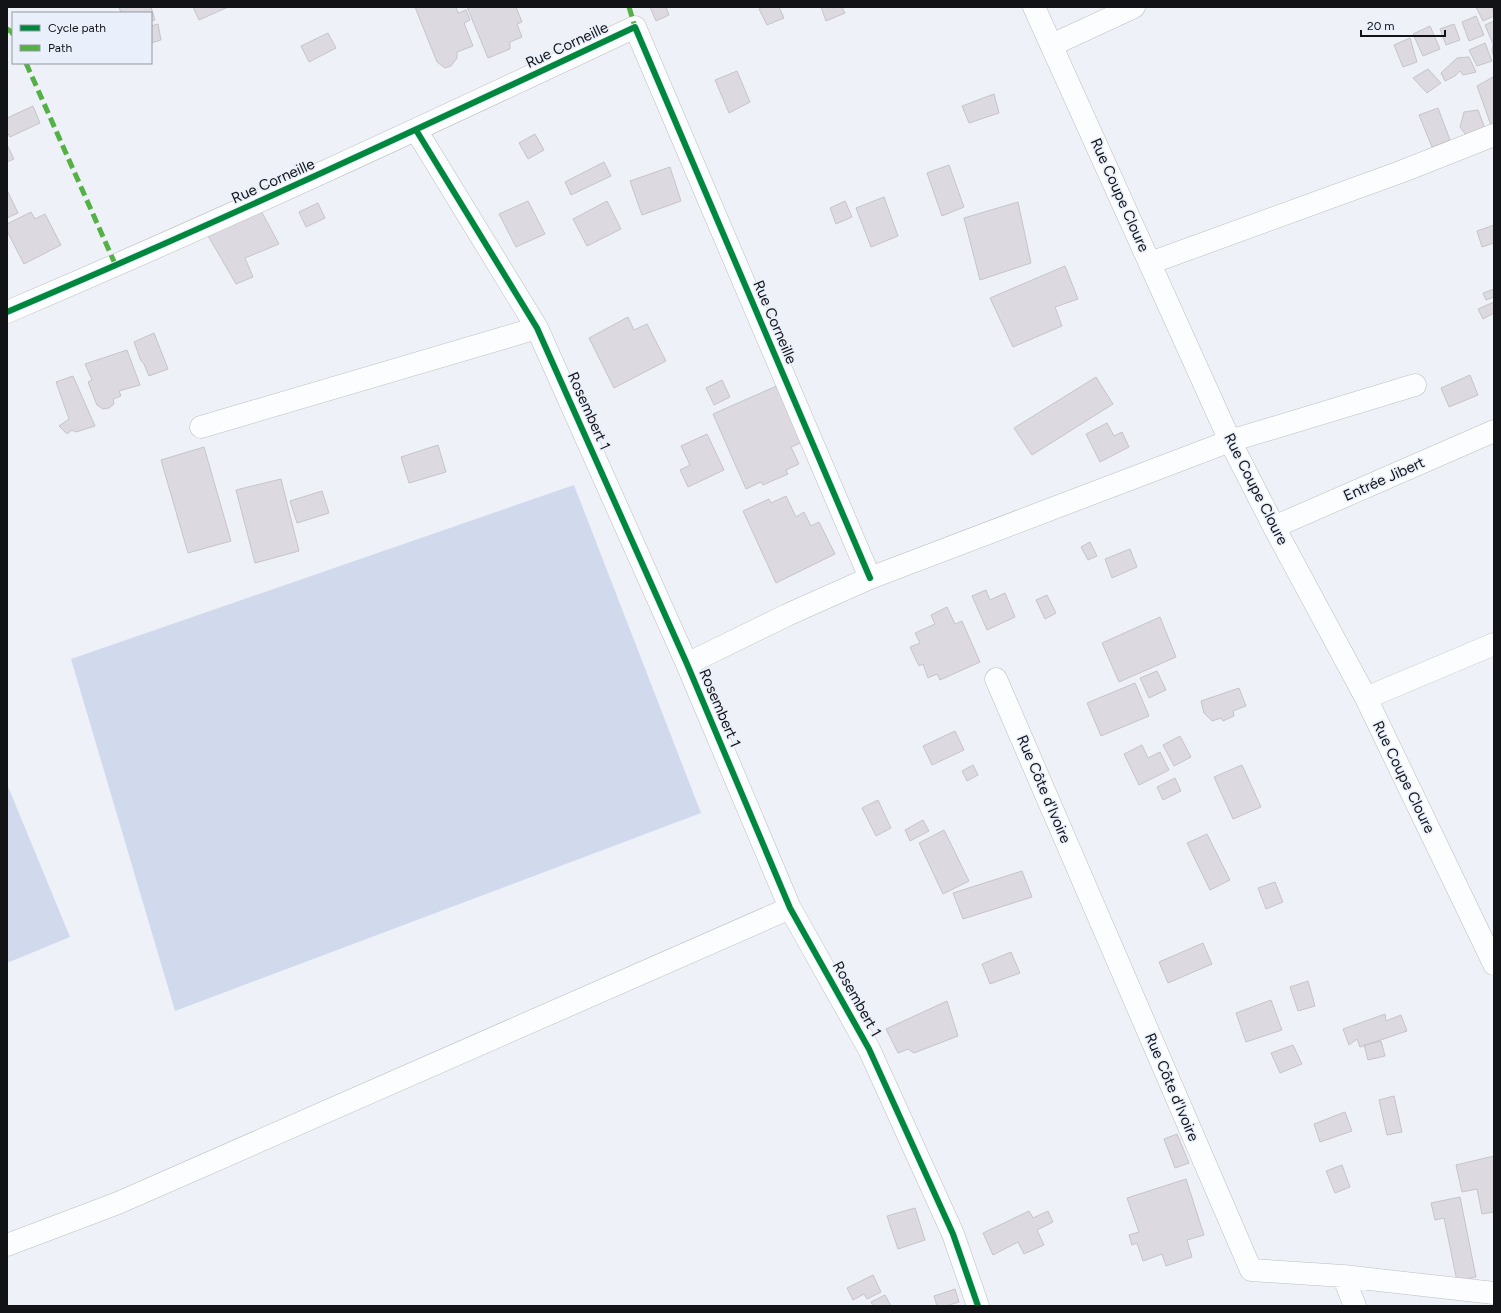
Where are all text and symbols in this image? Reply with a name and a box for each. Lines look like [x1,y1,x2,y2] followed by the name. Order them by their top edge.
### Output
[12,12,152,64] legend
[1361,12,1445,38] scale bar
[523,18,611,72] street label: Rue Corneille
[1367,19,1395,33] text: 20 m
[48,21,106,35] text: Cycle path
[48,41,72,55] text: Path
[1087,135,1153,255] street label: Rue Coupe Cloure
[229,155,317,207] street label: Rue Corneille
[749,277,801,367] street label: Rue Corneille
[564,369,614,453] street label: Rosembert 1
[1220,430,1292,548] street label: Rue Coupe Cloure
[1341,453,1428,505] street label: Entrée Jibert
[695,666,745,750] street label: Rosembert 1
[1369,718,1439,836] street label: Rue Coupe Cloure
[1013,732,1075,846] street label: Rue Côte d'Ivoire
[829,958,885,1040] street label: Rosembert 1
[1141,1030,1203,1144] street label: Rue Côte d'Ivoire

